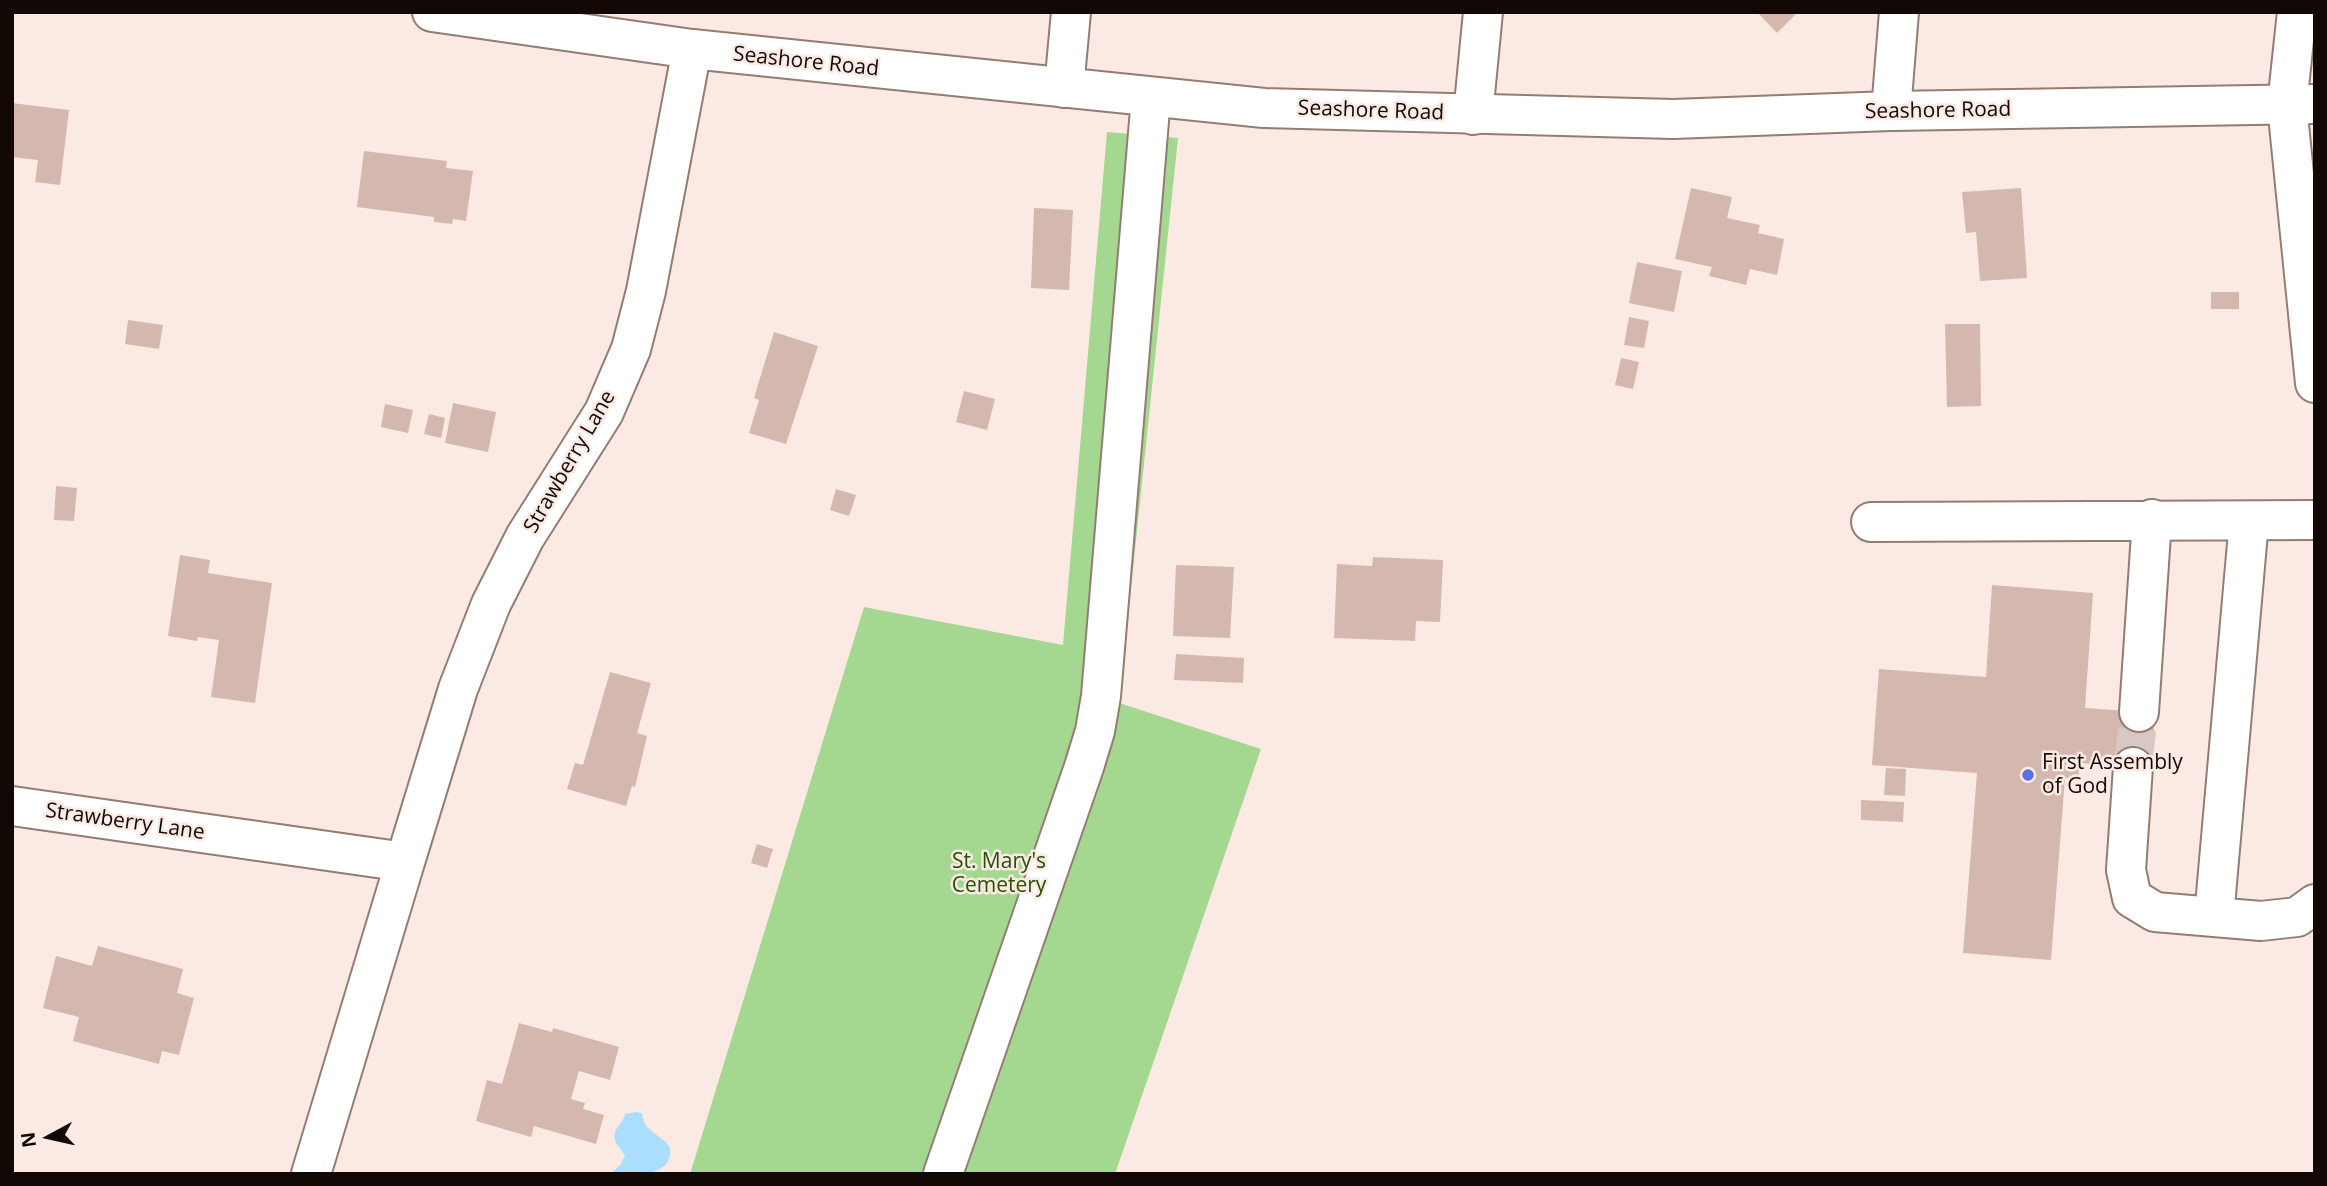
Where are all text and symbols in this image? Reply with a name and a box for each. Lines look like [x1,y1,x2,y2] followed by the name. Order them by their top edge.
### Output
[732,42,880,82] street label: Seashore Road
[1297,96,1445,126] street label: Seashore Road
[1865,97,2011,125] street label: Seashore Road
[519,386,621,538] street label: Strawberry Lane
[2042,750,2183,800] place label: First Assembly of God
[2020,767,2036,783] marker: First Assembly of God
[44,798,206,846] street label: Strawberry Lane
[952,849,1046,899] park label: St. Mary's Cemetery
[14,1102,84,1172] north arrow
[14,1130,42,1149] text: N

